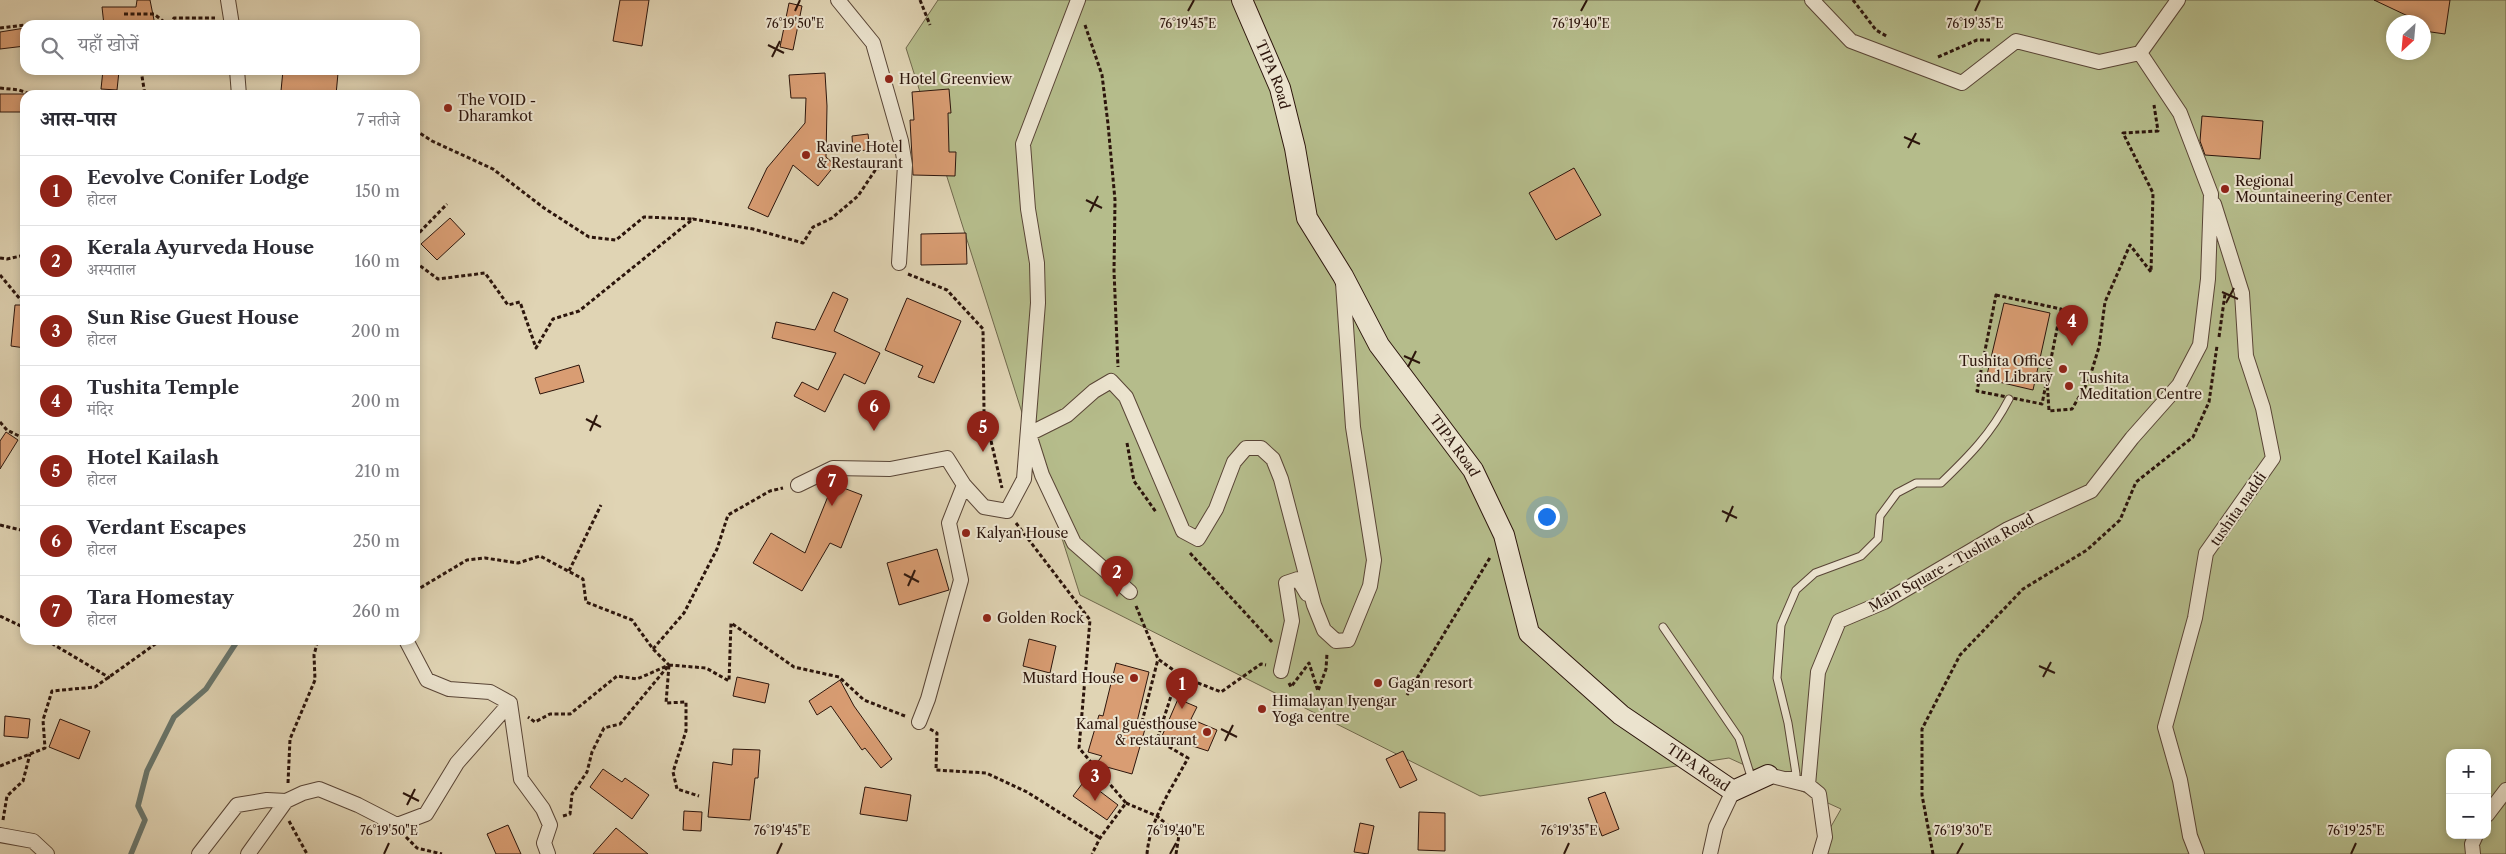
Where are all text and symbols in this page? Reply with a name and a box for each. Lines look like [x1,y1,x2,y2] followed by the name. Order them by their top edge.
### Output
[2386,15,2431,60] north arrow
[766,16,824,31] text: 76°19'50"E
[1160,16,1216,31] text: 76°19'45"E
[1552,16,1610,31] text: 76°19'40"E
[1947,16,2003,31] text: 76°19'35"E
[20,20,420,75] search box
[78,33,139,56] text: यहाँ खोजें
[38,34,66,62] icon: search
[1251,38,1294,111] street label: TIPA Road
[899,70,1012,88] place label: Hotel Greenview
[883,73,895,85] marker: Hotel Greenview
[458,91,536,125] place label: The VOID - Dharamkot
[442,102,454,114] marker: The VOID - Dharamkot
[40,106,116,131] text: आस-पास
[356,110,400,130] text: 7 नतीजे
[816,138,903,172] place label: Ravine Hotel & Restaurant
[800,149,812,161] marker: Ravine Hotel & Restaurant
[87,166,309,189] text: Eevolve Conifer Lodge
[2235,172,2392,206] place label: Regional Mountaineering Center
[52,181,60,201] text: 1
[355,181,400,201] text: 150 m
[2219,183,2231,195] marker: Regional Mountaineering Center
[87,189,116,209] text: होटल
[87,236,314,259] text: Kerala Ayurveda House
[51,251,61,271] text: 2
[355,251,400,271] text: 160 m
[87,259,136,279] text: अस्पताल
[2056,305,2088,346] pin: 4
[87,306,299,329] text: Sun Rise Guest House
[51,321,61,341] text: 3
[351,321,400,341] text: 200 m
[87,329,116,349] text: होटल
[1959,352,2053,386] place label: Tushita Office and Library
[2057,363,2069,375] marker: Tushita Office and Library
[2079,369,2202,403] place label: Tushita Meditation Centre
[87,376,239,399] text: Tushita Temple
[2063,380,2075,392] marker: Tushita Meditation Centre
[858,390,890,431] pin: 6
[51,391,61,411] text: 4
[351,391,400,411] text: 200 m
[87,399,113,419] text: मंदिर
[967,411,999,452] pin: 5
[1426,411,1484,480] street label: TIPA Road
[87,446,219,469] text: Hotel Kailash
[52,461,60,481] text: 5
[355,461,400,481] text: 210 m
[816,465,848,506] pin: 7
[87,469,116,489] text: होटल
[2206,469,2270,549] street label: tushita naddi
[1534,504,1560,530] your location
[1865,510,2037,616] street label: Main Square - Tushita Road
[87,516,246,539] text: Verdant Escapes
[976,524,1069,542] place label: Kalyan House
[960,527,972,539] marker: Kalyan House
[51,531,61,551] text: 6
[353,531,400,551] text: 250 m
[87,539,116,559] text: होटल
[1101,556,1133,597] pin: 2
[87,586,234,609] text: Tara Homestay
[52,601,60,621] text: 7
[352,601,400,621] text: 260 m
[87,609,116,629] text: होटल
[997,609,1085,627] place label: Golden Rock
[981,612,993,624] marker: Golden Rock
[1166,668,1198,709] pin: 1
[1022,669,1124,687] place label: Mustard House
[1128,672,1140,684] marker: Mustard House
[1388,674,1473,692] place label: Gagan resort
[1372,677,1384,689] marker: Gagan resort
[1271,692,1397,726] place label: Himalayan Iyengar Yoga centre
[1256,703,1268,715] marker: Himalayan Iyengar Yoga centre
[1076,715,1197,749] place label: Kamal guesthouse & restaurant
[1201,726,1213,738] marker: Kamal guesthouse & restaurant
[1663,740,1734,796] street label: TIPA Road
[2446,749,2491,839] map controls
[2446,749,2491,794] button: +
[1079,760,1111,801] pin: 3
[2446,794,2491,839] button: −
[360,823,418,838] text: 76°19'50"E
[754,823,810,838] text: 76°19'45"E
[1147,823,1205,838] text: 76°19'40"E
[1541,823,1597,838] text: 76°19'35"E
[1934,823,1992,838] text: 76°19'30"E
[2327,823,2385,838] text: 76°19'25"E

